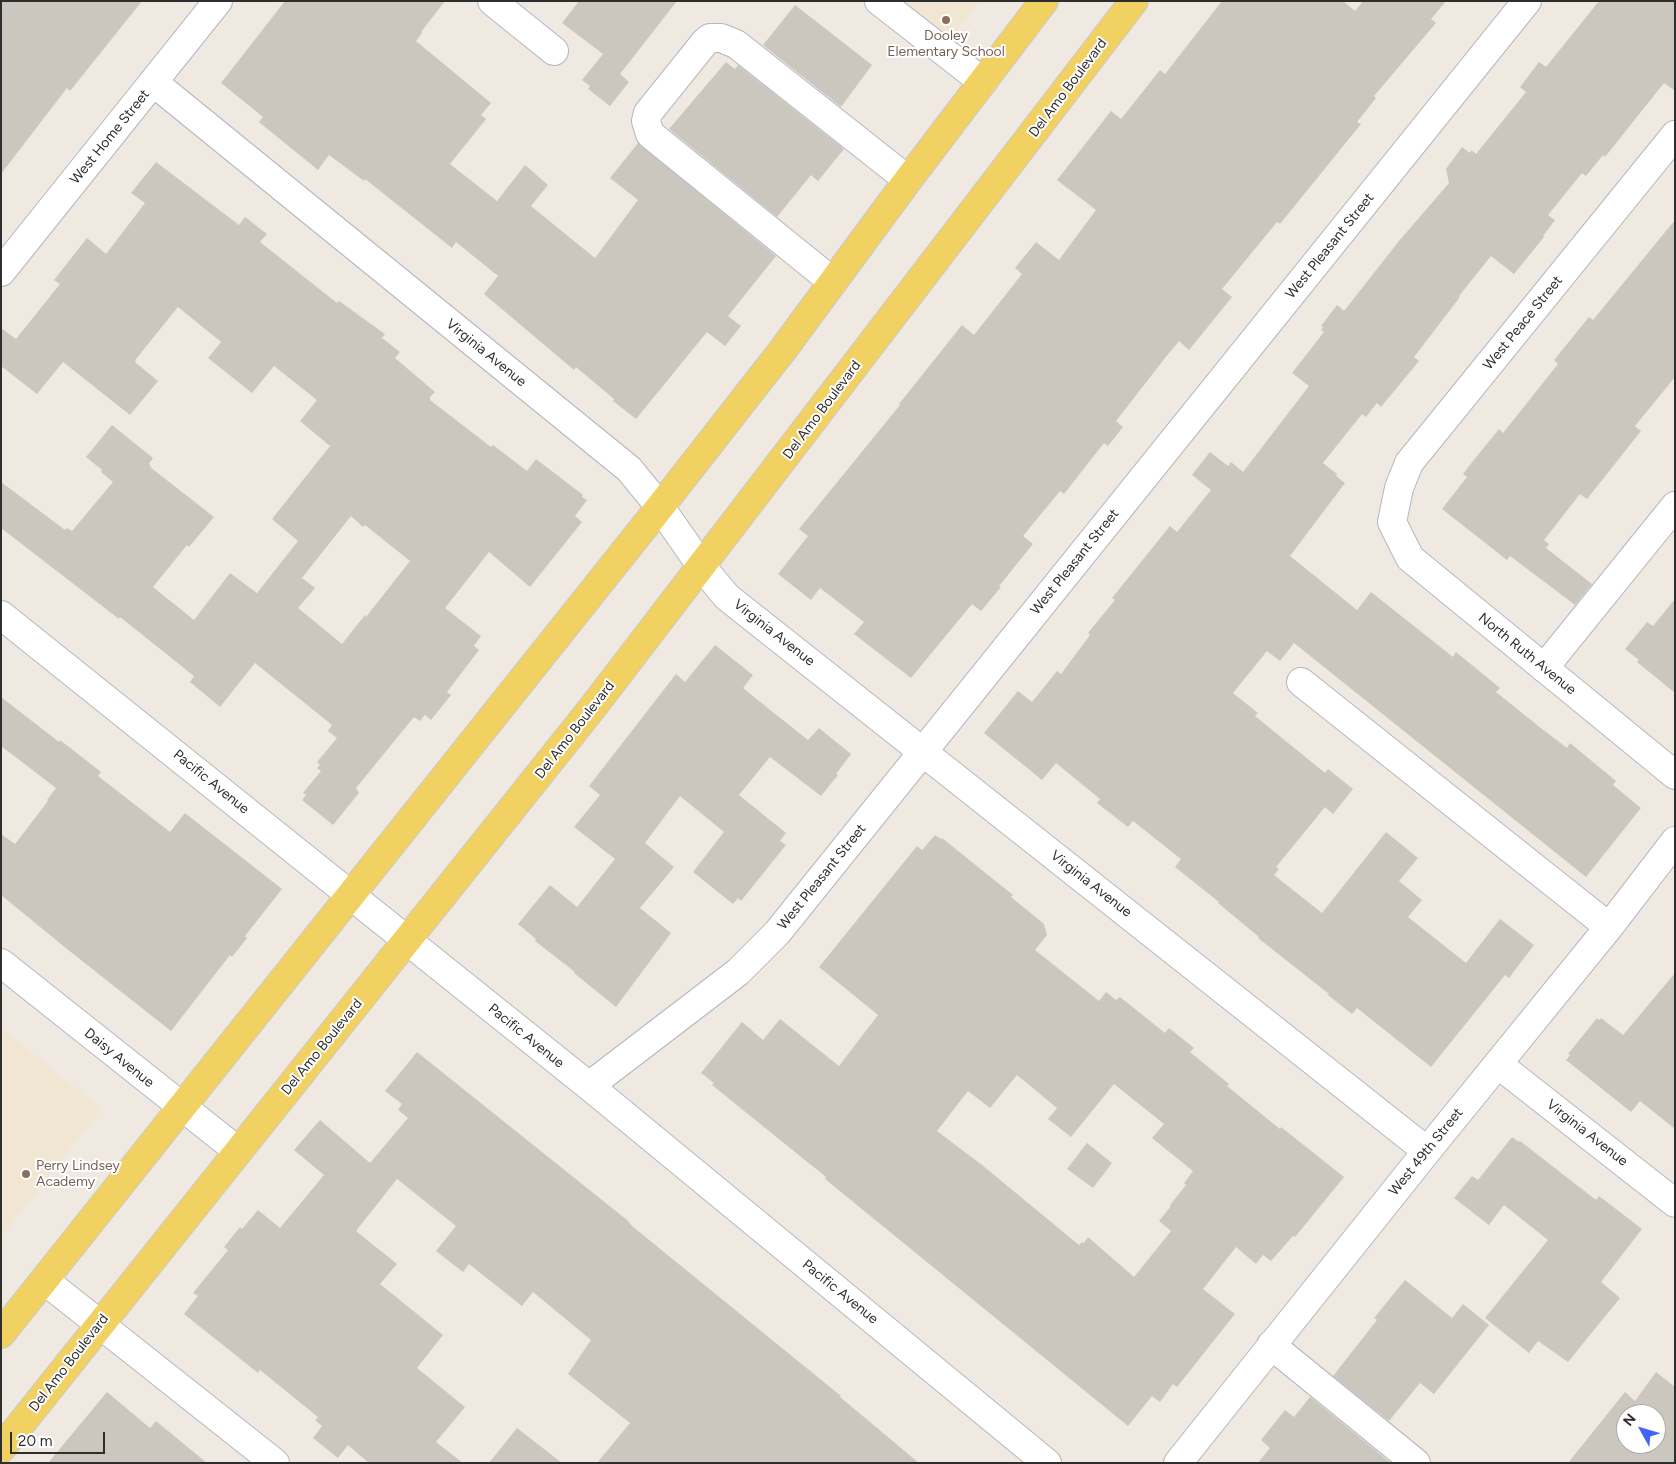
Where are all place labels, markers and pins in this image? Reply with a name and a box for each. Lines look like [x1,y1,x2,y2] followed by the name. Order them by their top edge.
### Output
[940,14,952,26] marker: Dooley Elementary School
[887,28,1005,60] place label: Dooley Elementary School
[36,1158,120,1190] place label: Perry Lindsey Academy
[20,1168,32,1180] marker: Perry Lindsey Academy

